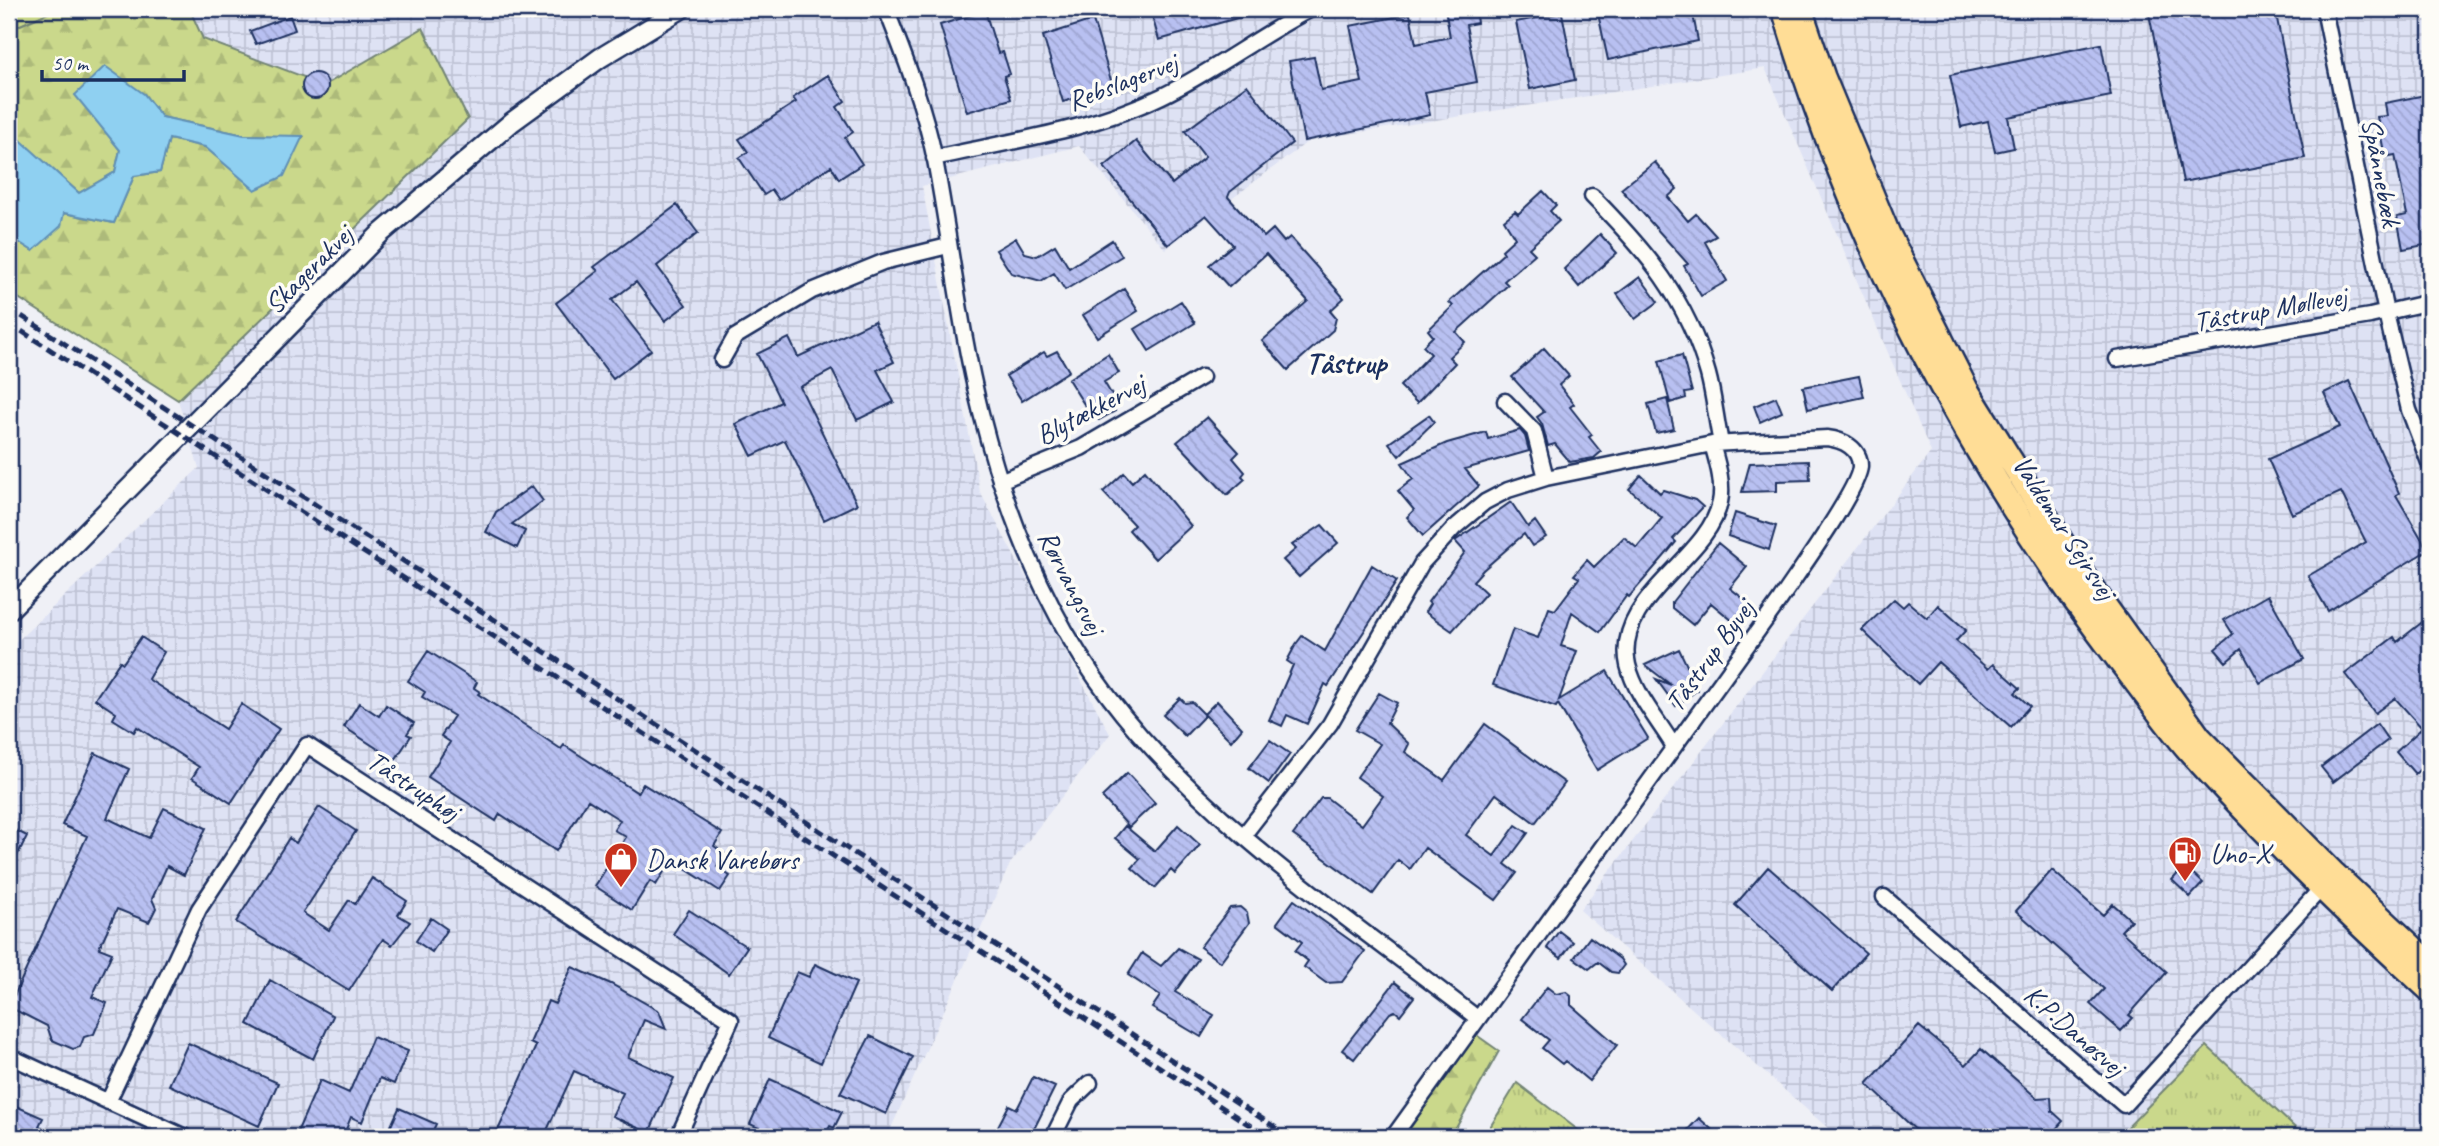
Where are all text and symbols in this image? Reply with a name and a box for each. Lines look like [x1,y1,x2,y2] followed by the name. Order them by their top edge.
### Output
[42,38,184,82] scale bar
[1062,43,1185,118] street label: Rebslagervej
[52,50,90,76] text: 50 m
[2354,115,2410,232] street label: Spånnebæk
[257,215,362,321] street label: Skagerakvej
[2191,277,2352,339] street label: Tåstrup Møllevej
[1306,344,1389,382] district label: Tåstrup
[1030,364,1154,453] street label: Blytækkervej
[2005,449,2126,609] street label: Valdemar Sejrsvej
[1030,524,1114,643] street label: Rørvangsvej
[1657,590,1764,718] street label: Tåstrup Byvej
[361,743,469,830] street label: Tåstruphøj
[2166,834,2204,883] fuel station icon: Uno-X
[2210,836,2274,871] place label: Uno-X
[602,840,640,889] shop icon: Dansk Varebørs
[646,842,801,877] place label: Dansk Varebørs
[2017,977,2135,1086] street label: K.P.Danøsvej

